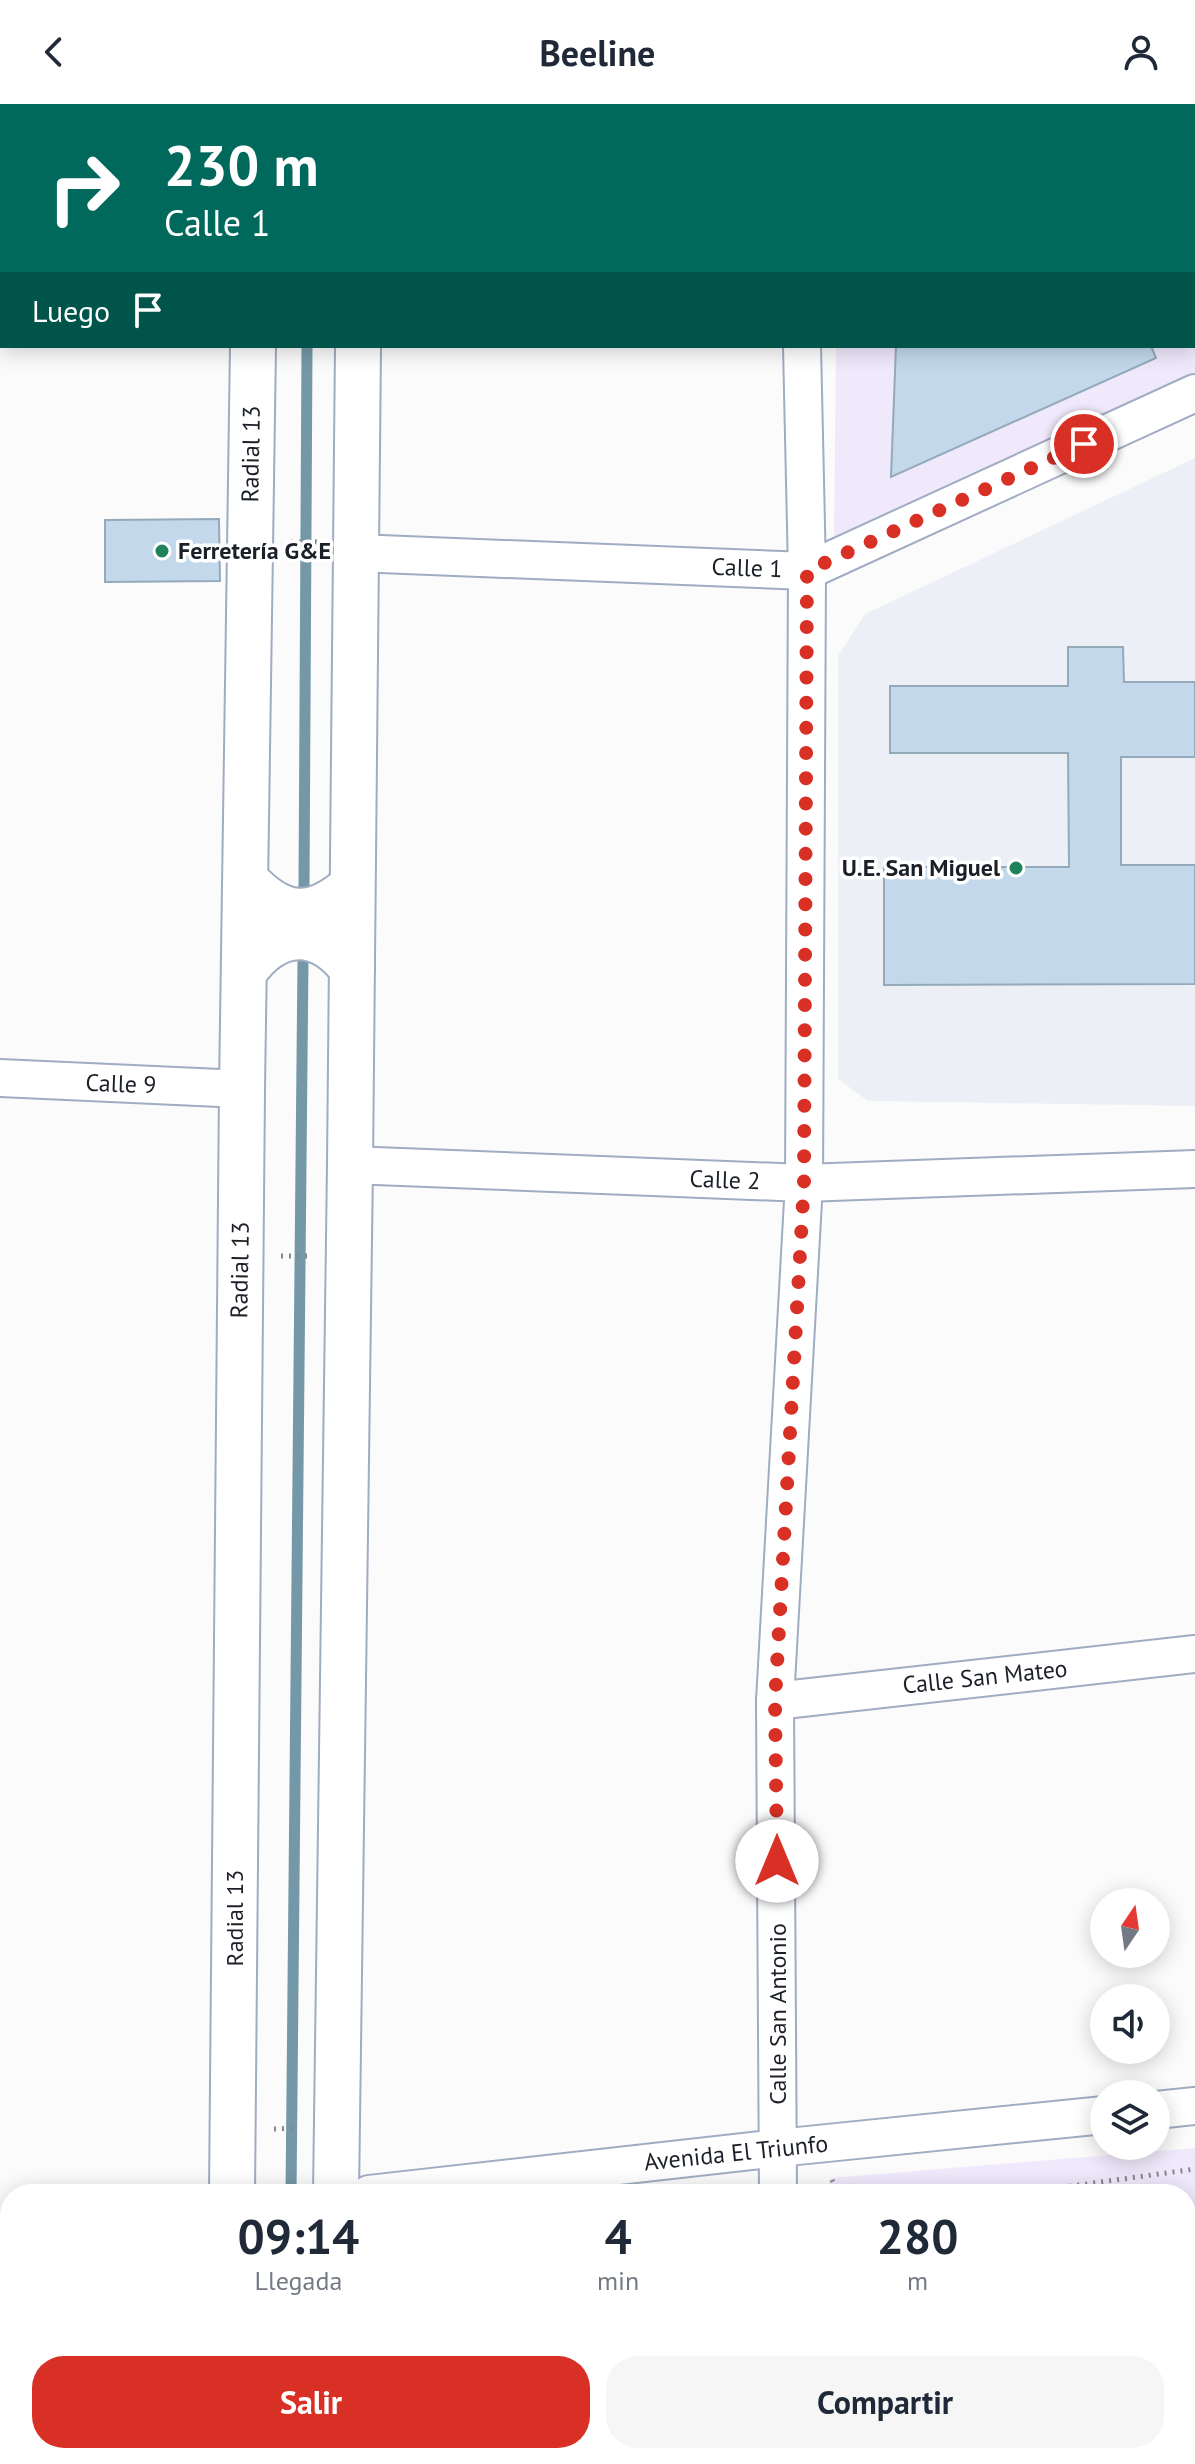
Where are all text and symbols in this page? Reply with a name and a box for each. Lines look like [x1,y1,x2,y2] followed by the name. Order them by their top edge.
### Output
[540,29,655,76] text: Beeline
[32,30,76,74] icon: back
[1119,30,1163,74] icon: person
[164,129,319,201] text: 230 m
[32,136,136,240] icon: right
[164,199,270,246] text: Calle 1
[126,288,170,332] icon: arrive
[32,291,110,330] text: Luego
[234,405,267,503] street label: Radial 13
[1050,410,1118,478] pin
[1062,422,1106,466] icon: arrive
[178,535,331,566] place label: Ferretería G&E
[153,542,171,560] marker: Ferretería G&E
[711,551,783,584] street label: Calle 1
[842,852,1001,883] place label: U.E. San Miguel
[1007,859,1025,877] marker: U.E. San Miguel
[85,1067,157,1100] street label: Calle 9
[689,1163,761,1196] street label: Calle 2
[223,1221,256,1319] street label: Radial 13
[901,1652,1069,1701] street label: Calle San Mateo
[735,1819,819,1903] position arrow
[219,1870,250,1966] street label: Radial 13
[1090,1888,1170,1968] north arrow
[1090,1888,1170,2160] map controls
[762,1923,793,2105] street label: Calle San Antonio
[1090,1984,1170,2064] button: sound
[1090,2080,1170,2160] button: layers
[642,2127,829,2178] street label: Avenida El Triunfo
[238,2205,359,2267] text: 09:14
[604,2205,632,2267] text: 4
[877,2205,958,2267] text: 280
[255,2264,342,2297] text: Llegada
[597,2264,639,2297] text: min
[907,2264,928,2297] text: m
[32,2356,590,2448] button: Salir
[606,2356,1164,2448] button: Compartir

